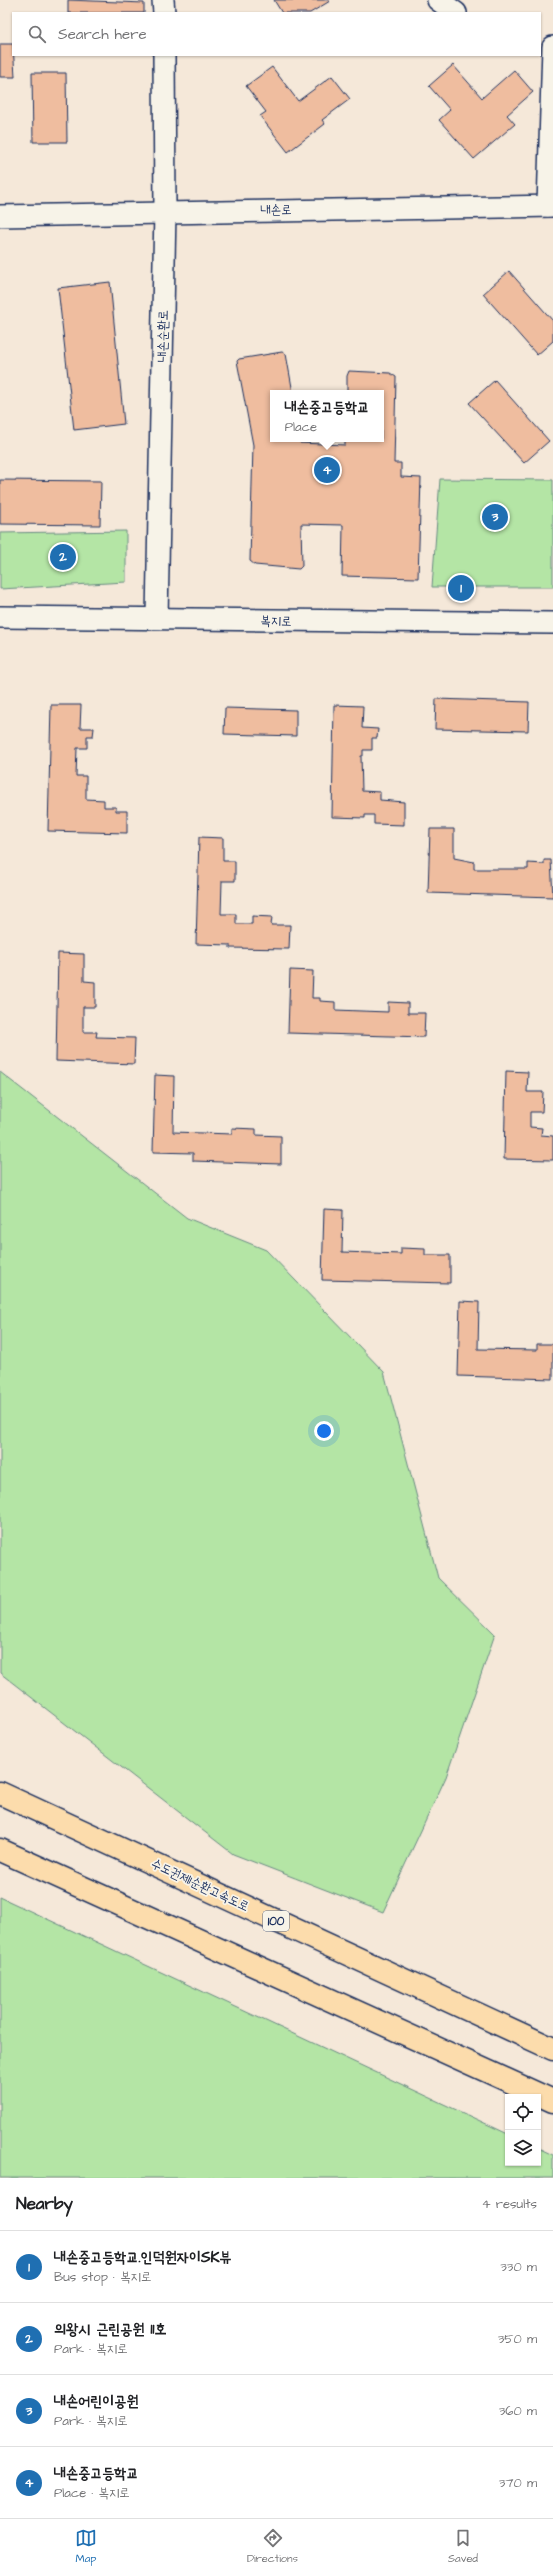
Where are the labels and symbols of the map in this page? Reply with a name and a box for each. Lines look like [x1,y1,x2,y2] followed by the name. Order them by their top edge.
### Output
[260,201,292,219] street label: 내손로
[154,310,172,362] street label: 내손순환로
[314,455,340,485] pin: 4
[482,502,508,532] pin: 3
[50,542,76,572] pin: 2
[448,573,474,603] pin: 1
[260,611,292,631] street label: 복지로
[314,1421,334,1441] your location
[148,1854,252,1916] street label: 수도권제1순환고속도로
[263,1911,289,1931] road number: 100

